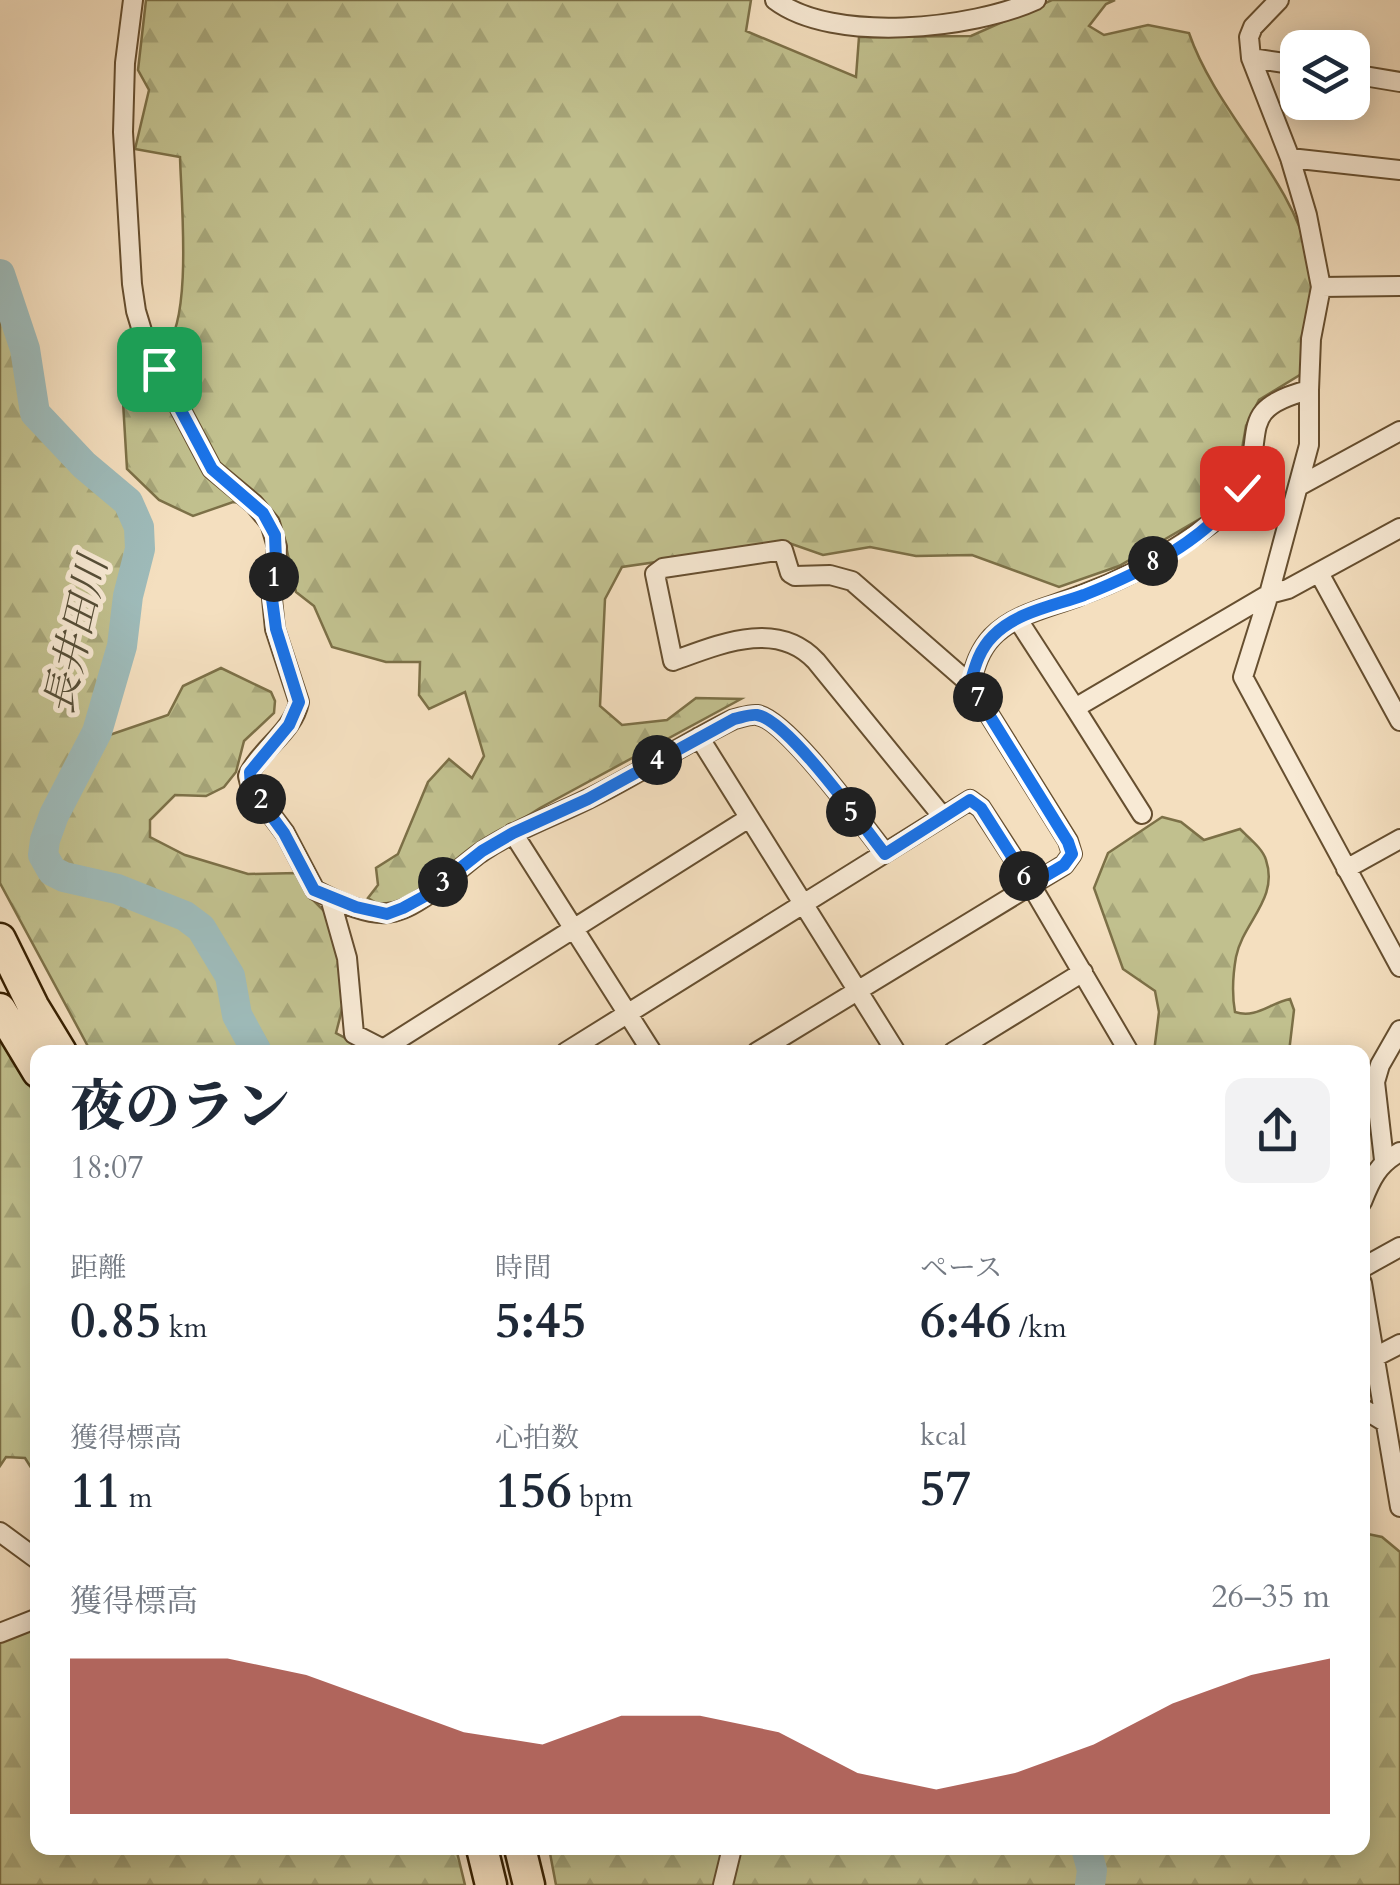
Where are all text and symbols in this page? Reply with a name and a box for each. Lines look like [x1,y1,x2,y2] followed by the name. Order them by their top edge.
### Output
[1280,30,1370,120] map controls
[1280,30,1370,120] button: layers
[117,327,202,412] pin
[132,342,187,397] icon: arrive
[1200,446,1285,531] pin
[1215,461,1270,516] icon: check
[1128,536,1178,586] pin: 8
[1146,542,1160,580] text: 8
[32,547,122,719] water label: 長井田川
[249,552,299,602] pin: 1
[267,558,281,596] text: 1
[953,672,1003,722] pin: 7
[971,678,985,716] text: 7
[632,735,682,785] pin: 4
[650,741,664,779] text: 4
[236,774,286,824] pin: 2
[254,780,268,818] text: 2
[826,787,876,837] pin: 5
[844,793,858,831] text: 5
[999,851,1049,901] pin: 6
[418,857,468,907] pin: 3
[1017,857,1031,895] text: 6
[436,863,450,901] text: 3
[70,1071,290,1145] text: 夜のラン
[1225,1078,1330,1183] button: share
[70,1146,144,1190] text: 18:07
[70,1249,126,1287] text: 距離
[495,1249,551,1287] text: 時間
[920,1249,1003,1287] text: ペース
[70,1287,161,1355] text: 0.85
[495,1287,586,1355] text: 5:45
[920,1287,1011,1355] text: 6:46
[161,1309,208,1347] text: km
[1011,1309,1067,1347] text: /km
[920,1417,967,1455] text: kcal
[70,1419,182,1457] text: 獲得標高
[495,1419,579,1457] text: 心拍数
[920,1455,971,1523] text: 57
[70,1457,121,1525] text: 11
[495,1457,572,1525] text: 156
[121,1479,152,1517] text: m
[572,1479,633,1517] text: bpm
[1211,1575,1330,1619] text: 26–35 m
[70,1580,198,1624] text: 獲得標高

